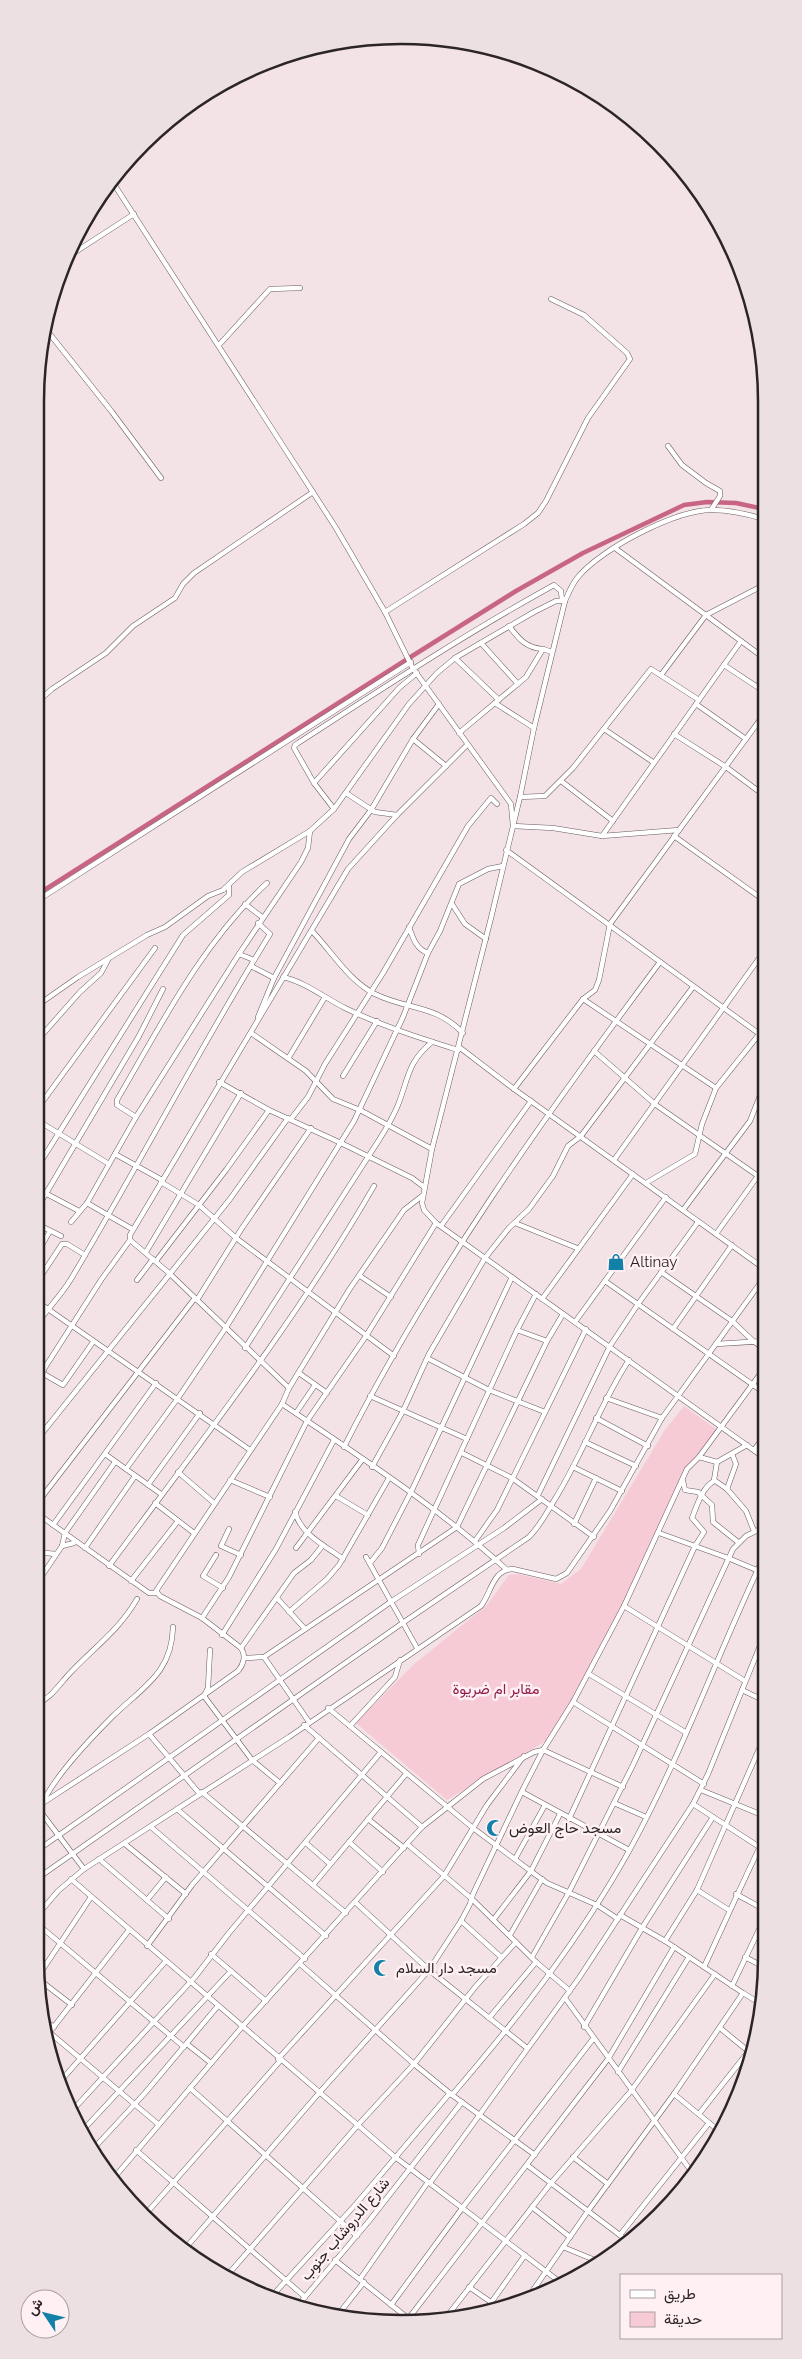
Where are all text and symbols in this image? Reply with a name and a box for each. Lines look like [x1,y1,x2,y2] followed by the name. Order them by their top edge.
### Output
[606,1252,626,1272] shop icon: Altinay
[630,1253,677,1271] place label: Altinay
[452,1680,540,1699] park label: مقابر ام ضريوة
[485,1818,505,1838] mosque icon: مسجد حاج العوض
[509,1819,621,1839] place label: مسجد حاج العوض
[372,1958,392,1978] mosque icon: مسجد دار السلام
[396,1959,497,1978] place label: مسجد دار السلام
[297,2174,395,2285] street label: شارع الدروشاب جنوب
[620,2274,782,2339] legend
[664,2285,696,2304] text: طريق
[20,2289,70,2339] north arrow
[23,2295,47,2319] text: ش
[664,2310,702,2328] text: حديقة

